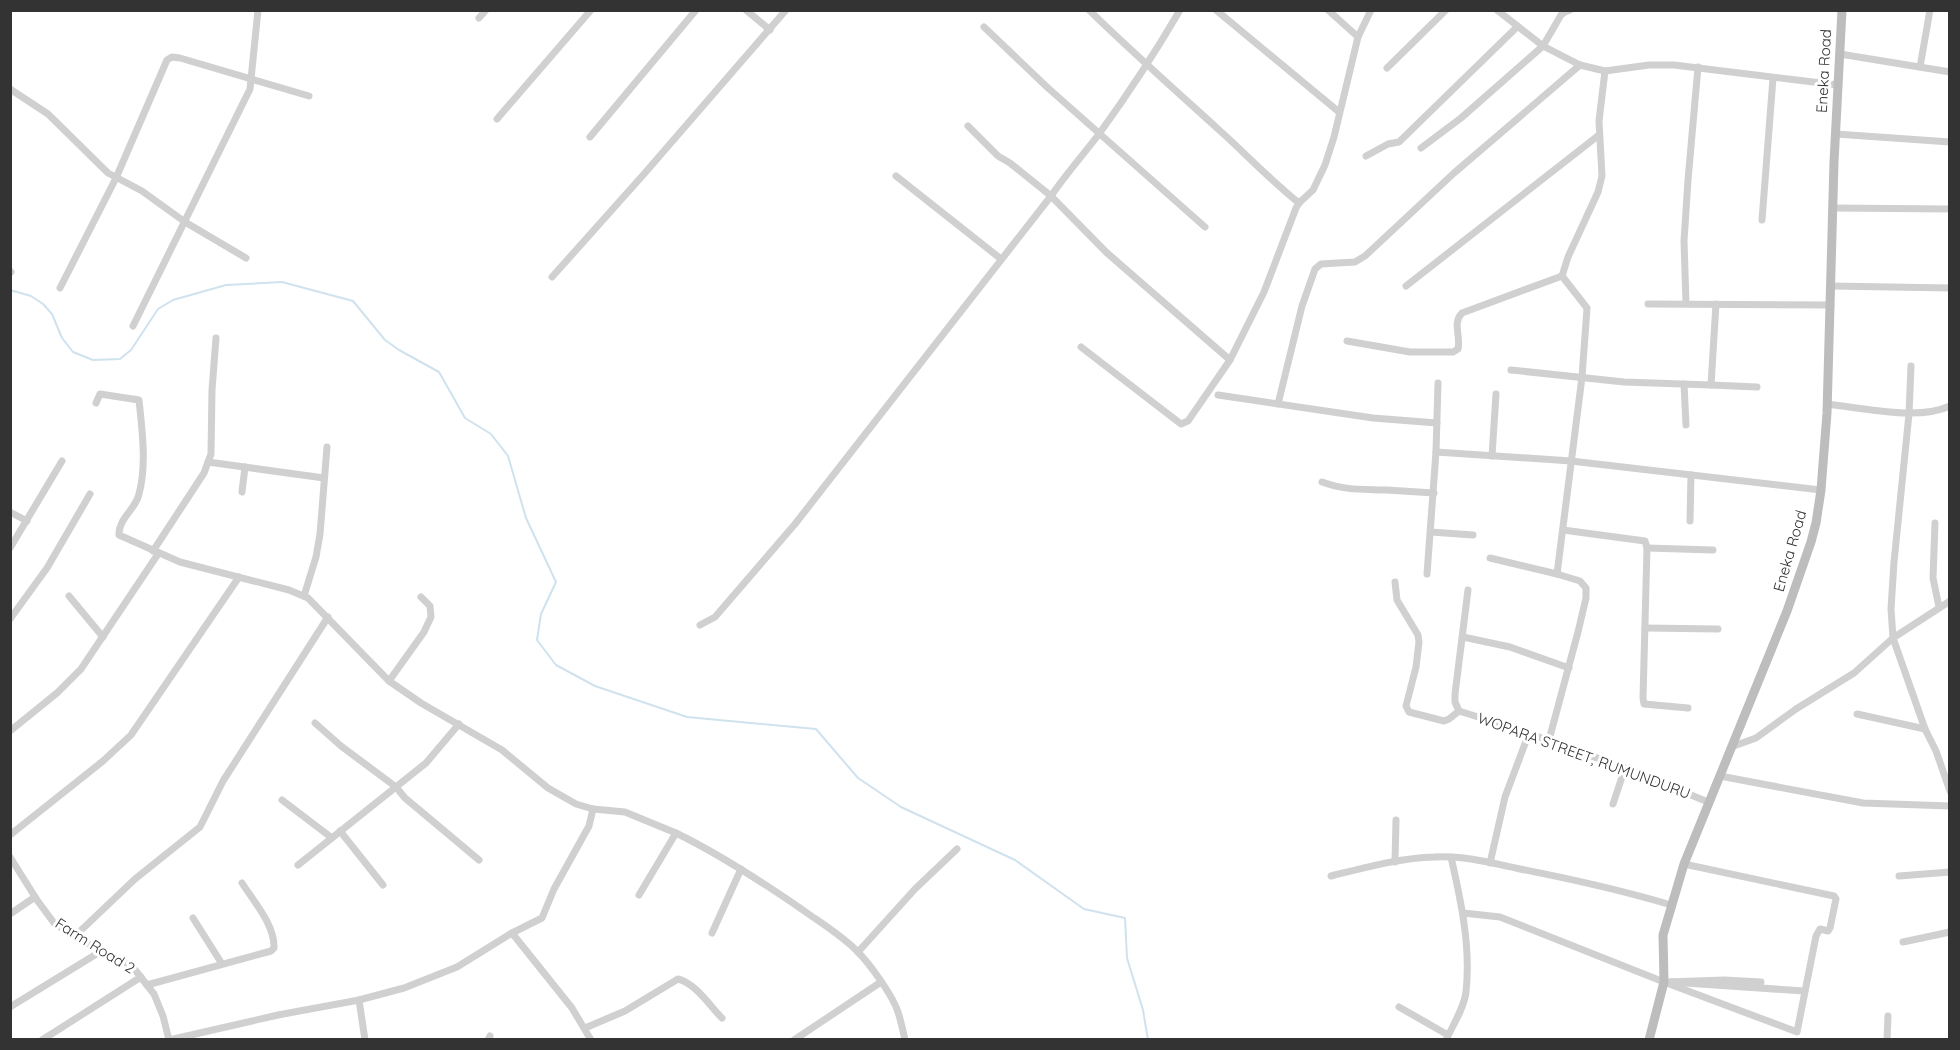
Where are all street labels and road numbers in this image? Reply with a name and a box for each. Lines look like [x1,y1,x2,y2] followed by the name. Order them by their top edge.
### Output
[1812,29,1835,113] street label: Eneka Road
[1769,508,1810,594] street label: Eneka Road
[1475,708,1693,803] street label: WOPARA STREET, RUMUNDURU
[52,914,139,978] street label: Farm Road 2

